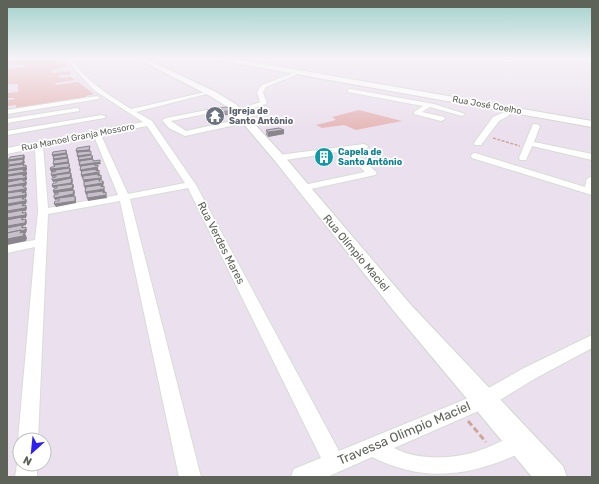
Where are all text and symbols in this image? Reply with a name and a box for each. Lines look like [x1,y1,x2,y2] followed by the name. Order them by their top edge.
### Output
[452,94,522,116] street label: Rua José Coelho
[204,105,226,127] temple icon: Igreja de Santo Antônio
[229,106,294,126] place label: Igreja de Santo Antônio
[21,121,135,153] street label: Rua Manoel Granja Mossoro
[313,146,335,168] building icon: Capela de Santo Antônio
[338,147,403,167] place label: Capela de Santo Antônio
[195,200,248,287] street label: Rua Verdes Mares
[320,212,392,294] street label: Rua Olímpio Maciel
[335,398,473,468] street label: Travessa Olimpio Maciel
[12,432,52,472] north arrow
[21,453,34,468] text: N

